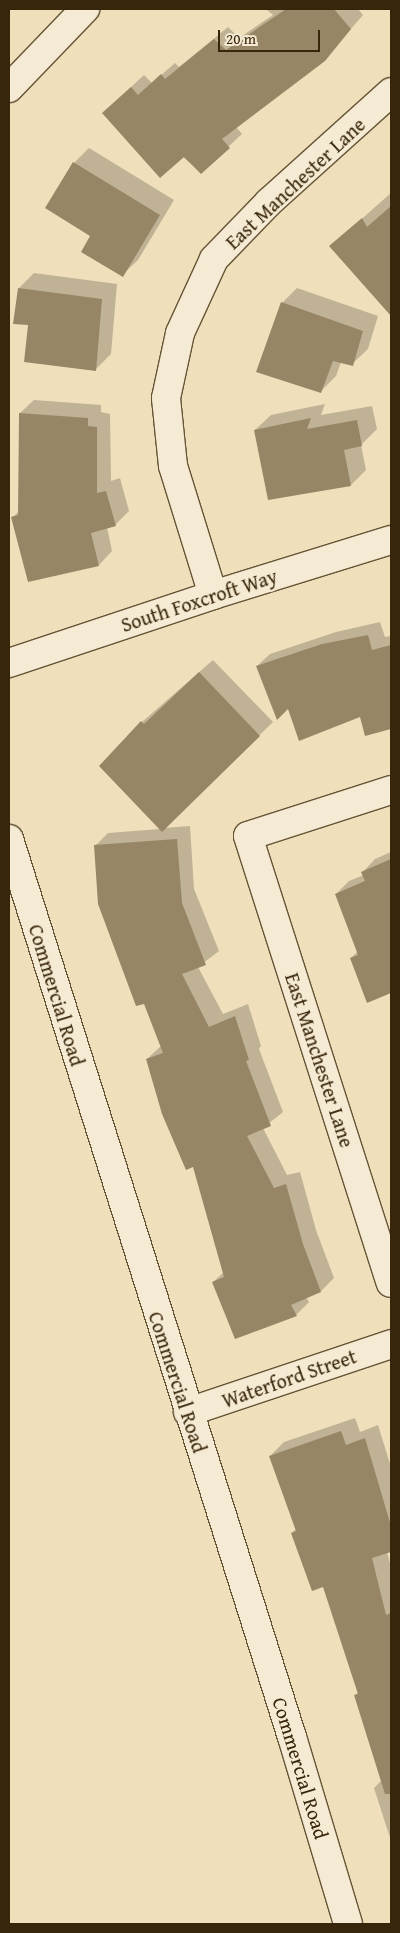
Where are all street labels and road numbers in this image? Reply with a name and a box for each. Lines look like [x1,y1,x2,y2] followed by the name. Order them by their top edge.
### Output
[220,112,370,254] street label: East Manchester Lane
[118,563,280,637] street label: South Foxcroft Way
[24,921,90,1069] street label: Commercial Road
[280,970,360,1150] street label: East Manchester Lane
[144,1308,212,1456] street label: Commercial Road
[219,1344,359,1412] street label: Waterford Street
[268,1694,334,1842] street label: Commercial Road

